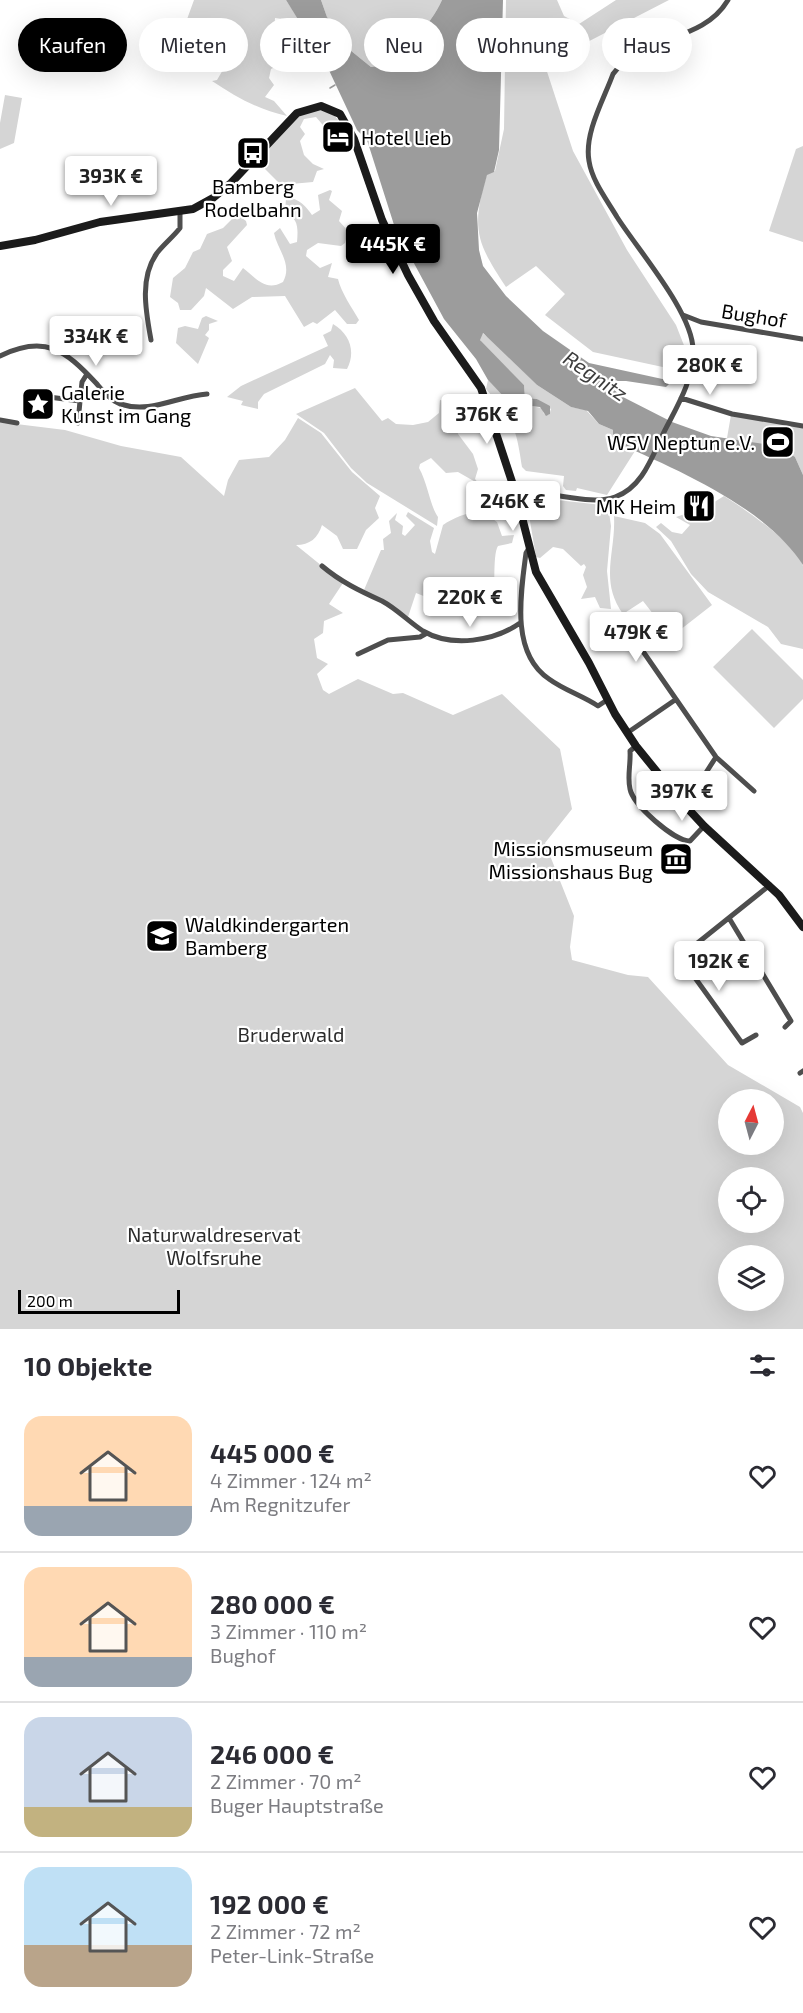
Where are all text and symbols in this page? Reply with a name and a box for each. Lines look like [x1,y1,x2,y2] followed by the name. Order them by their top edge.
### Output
[18,18,127,72] chip: Kaufen
[139,18,248,72] chip: Mieten
[260,18,352,72] chip: Filter
[364,18,444,72] chip: Neu
[456,18,590,72] chip: Wohnung
[602,18,692,72] chip: Haus
[320,119,356,155] hotel icon: Hotel Lieb
[361,125,451,149] place label: Hotel Lieb
[235,135,271,171] bus stop icon: Bamberg Rodelbahn
[62,156,160,207] pin: 393K €
[79,163,143,187] text: 393K €
[204,174,302,221] place label: Bamberg Rodelbahn
[344,224,442,275] pin: 445K €
[360,231,426,255] text: 445K €
[720,298,789,332] street label: Bughof
[47,316,145,367] pin: 334K €
[63,323,129,347] text: 334K €
[559,345,633,406] water label: Regnitz
[661,345,759,396] pin: 280K €
[677,352,743,376] text: 280K €
[61,380,191,427] place label: Galerie Kunst im Gang
[20,386,56,422] place icon: Galerie Kunst im Gang
[438,394,536,445] pin: 376K €
[455,401,519,425] text: 376K €
[760,424,796,460] sports icon: WSV Neptun e.V.
[607,430,755,454] place label: WSV Neptun e.V.
[464,481,562,532] pin: 246K €
[480,488,546,512] text: 246K €
[681,488,717,524] restaurant icon: MK Heim
[596,494,676,518] place label: MK Heim
[421,577,519,628] pin: 220K €
[437,584,503,608] text: 220K €
[587,612,685,663] pin: 479K €
[604,619,668,643] text: 479K €
[633,771,731,822] pin: 397K €
[650,778,714,802] text: 397K €
[489,836,653,883] place label: Missionsmuseum Missionshaus Bug
[658,841,694,877] museum icon: Missionsmuseum Missionshaus Bug
[185,912,349,959] place label: Waldkindergarten Bamberg
[144,918,180,954] school or university icon: Waldkindergarten Bamberg
[670,941,768,992] pin: 192K €
[688,948,750,972] text: 192K €
[238,1022,344,1046] park label: Bruderwald
[718,1089,784,1155] north arrow
[718,1089,784,1311] map controls
[718,1167,784,1233] button: locate
[127,1222,301,1269] park label: Naturwaldreservat Wolfsruhe
[718,1245,784,1311] button: layers
[18,1287,180,1314] scale bar
[27,1291,73,1310] text: 200 m
[746,1349,779,1382] icon: filters
[24,1350,152,1381] text: 10 Objekte
[210,1437,335,1468] text: 445 000 €
[72,1440,144,1512] icon: home
[746,1460,779,1493] icon: heart
[210,1468,372,1492] text: 4 Zimmer · 124 m²
[210,1492,351,1516] text: Am Regnitzufer
[210,1588,335,1619] text: 280 000 €
[72,1591,144,1663] icon: home
[746,1611,779,1644] icon: heart
[210,1619,367,1643] text: 3 Zimmer · 110 m²
[210,1643,276,1667] text: Bughof
[210,1738,334,1769] text: 246 000 €
[72,1741,144,1813] icon: home
[746,1761,779,1794] icon: heart
[210,1769,362,1793] text: 2 Zimmer · 70 m²
[210,1793,384,1817] text: Buger Hauptstraße
[210,1888,329,1919] text: 192 000 €
[72,1891,144,1963] icon: home
[746,1911,779,1944] icon: heart
[210,1919,361,1943] text: 2 Zimmer · 72 m²
[210,1943,374,1967] text: Peter-Link-Straße

